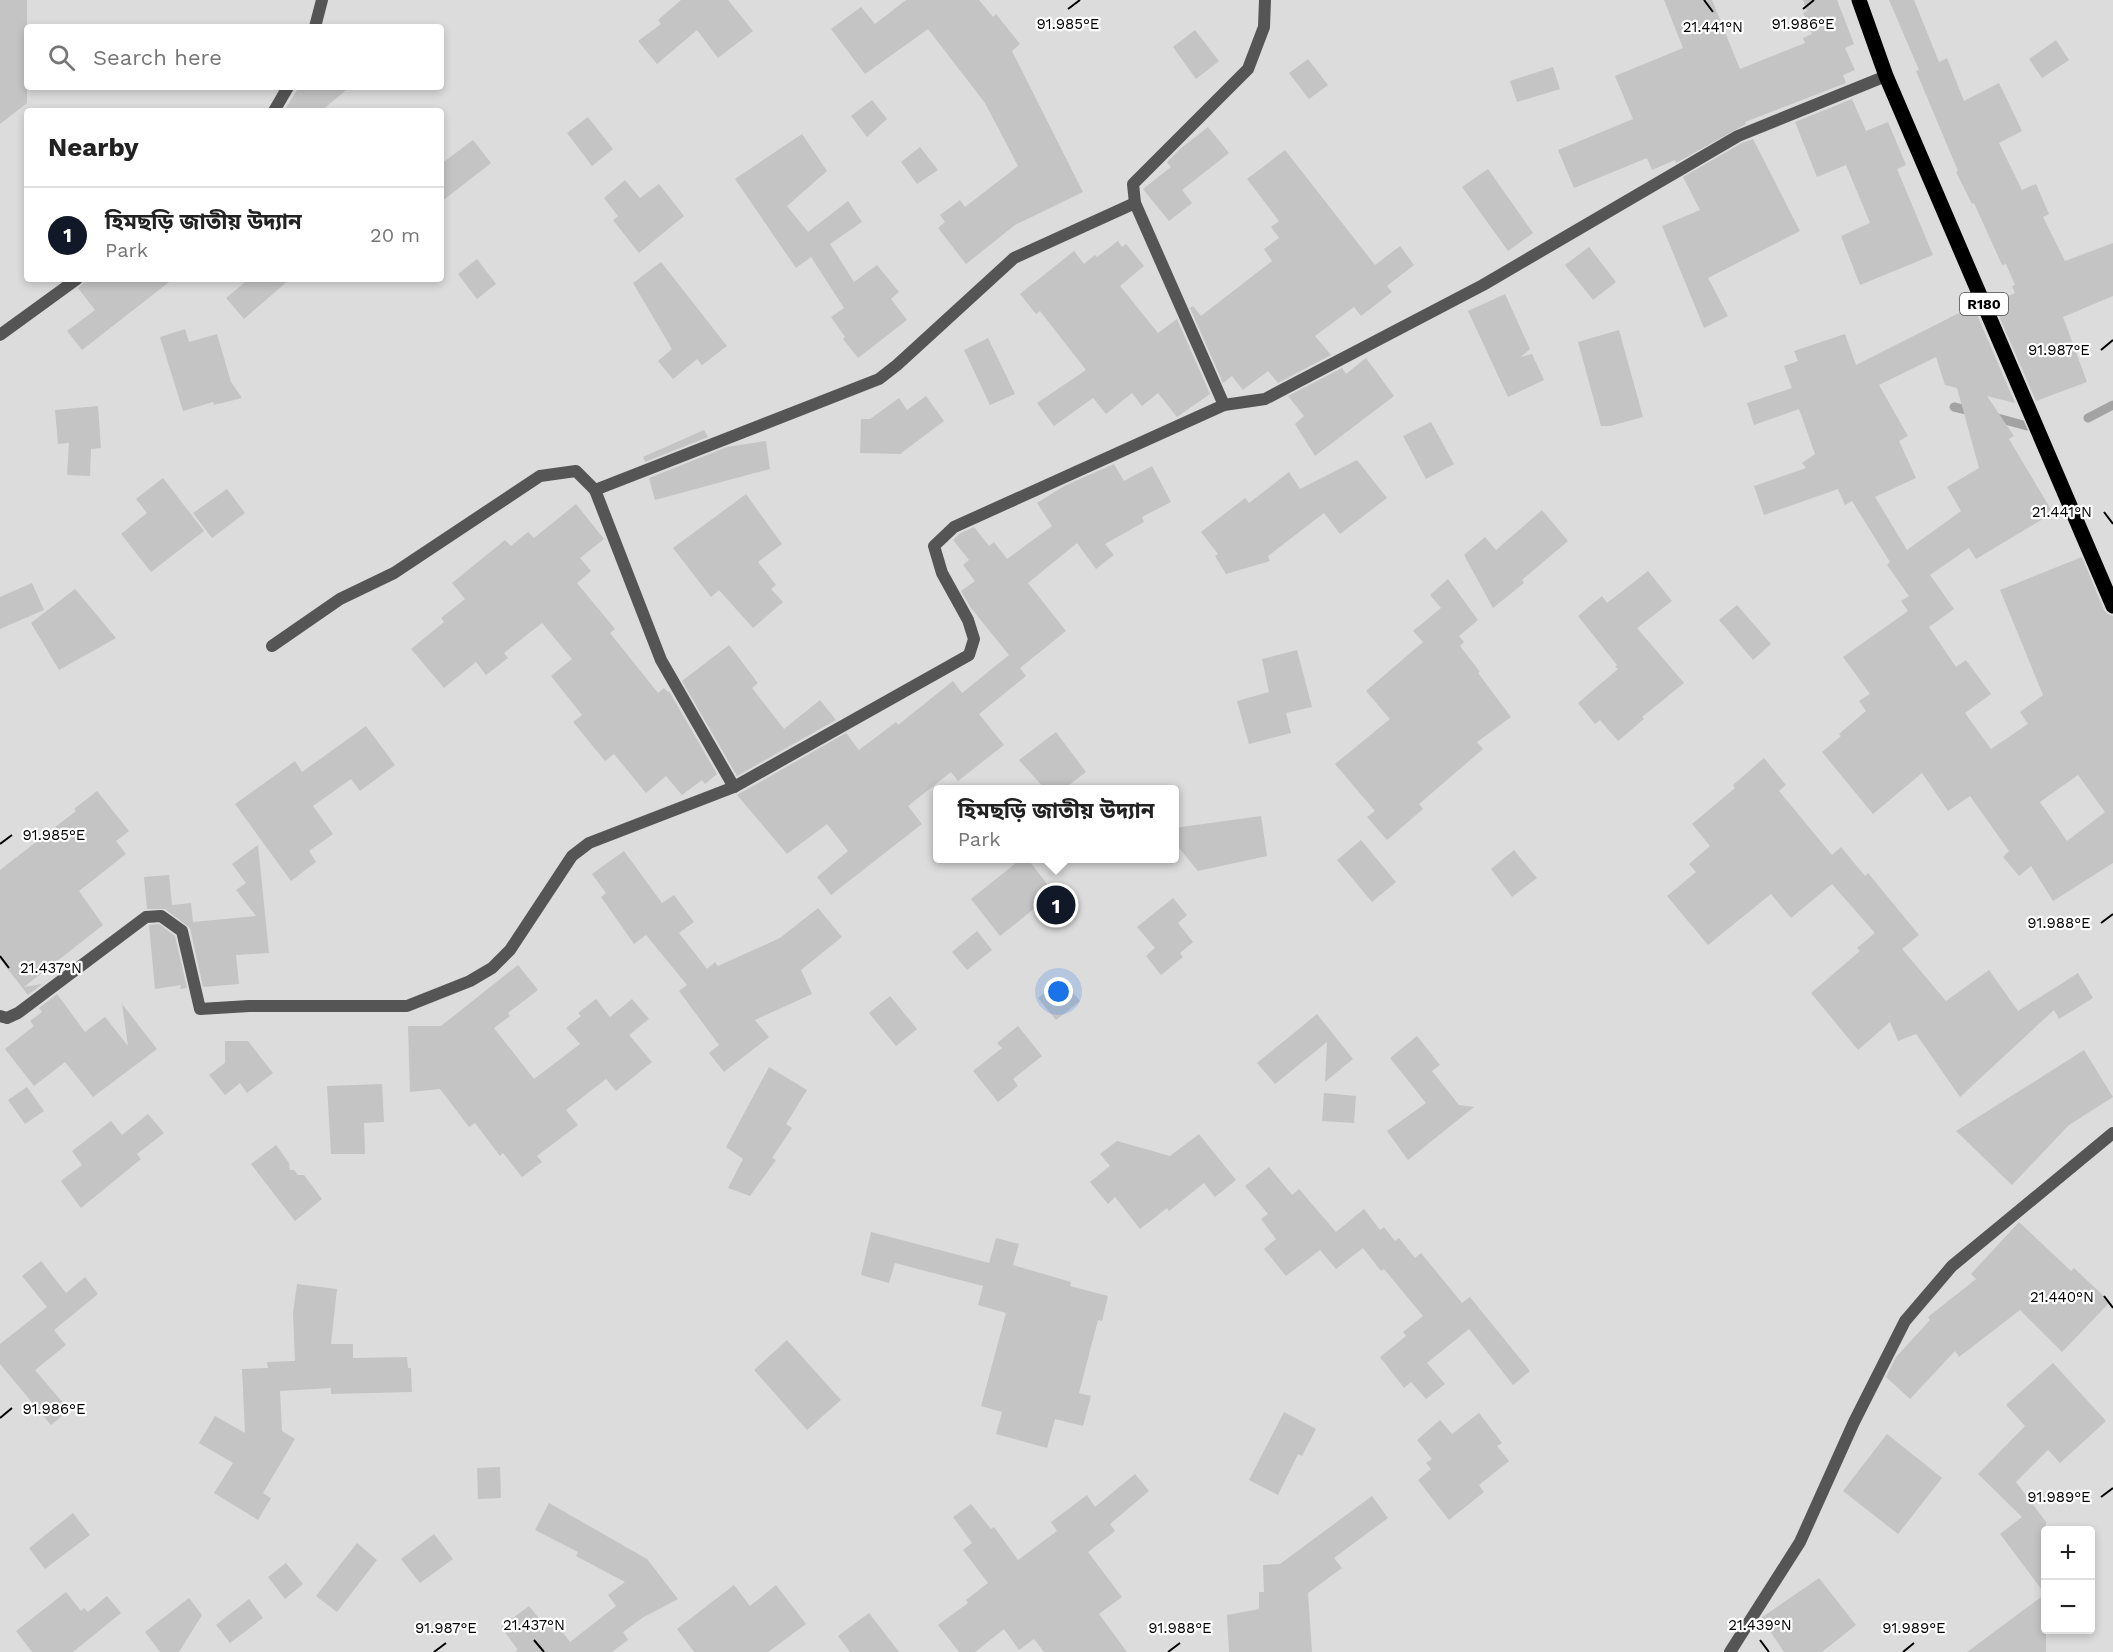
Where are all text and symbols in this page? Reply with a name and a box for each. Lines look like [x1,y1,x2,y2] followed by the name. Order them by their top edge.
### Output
[1037,15,1099,33] text: 91.985°E
[1771,15,1835,33] text: 91.986°E
[1683,18,1743,36] text: 21.441°N
[24,24,444,90] search box
[45,41,78,74] icon: search
[93,45,222,70] text: Search here
[48,132,139,162] text: Nearby
[105,209,302,234] text: হিমছড়ি জাতীয় উদ্যান
[63,223,72,247] text: 1
[370,223,420,247] text: 20 m
[105,238,148,262] text: Park
[1960,293,2008,315] road number: R180
[2028,341,2090,359] text: 91.987°E
[2032,503,2092,521] text: 21.441°N
[933,785,1179,863] popup
[958,798,1154,823] text: হিমছড়ি জাতীয় উদ্যান
[23,826,85,844] text: 91.985°E
[958,827,1001,851] text: Park
[1036,882,1076,928] pin: 1
[2027,914,2091,932] text: 91.988°E
[20,959,82,977] text: 21.437°N
[1044,977,1073,1006] your location
[2030,1288,2094,1306] text: 21.440°N
[22,1400,86,1418] text: 91.986°E
[2027,1488,2091,1506] text: 91.989°E
[2041,1526,2095,1634] map controls
[2041,1526,2095,1580] button: +
[2041,1580,2095,1634] button: −
[503,1616,565,1634] text: 21.437°N
[1728,1616,1792,1634] text: 21.439°N
[415,1619,477,1637] text: 91.987°E
[1148,1619,1212,1637] text: 91.988°E
[1882,1619,1946,1637] text: 91.989°E

